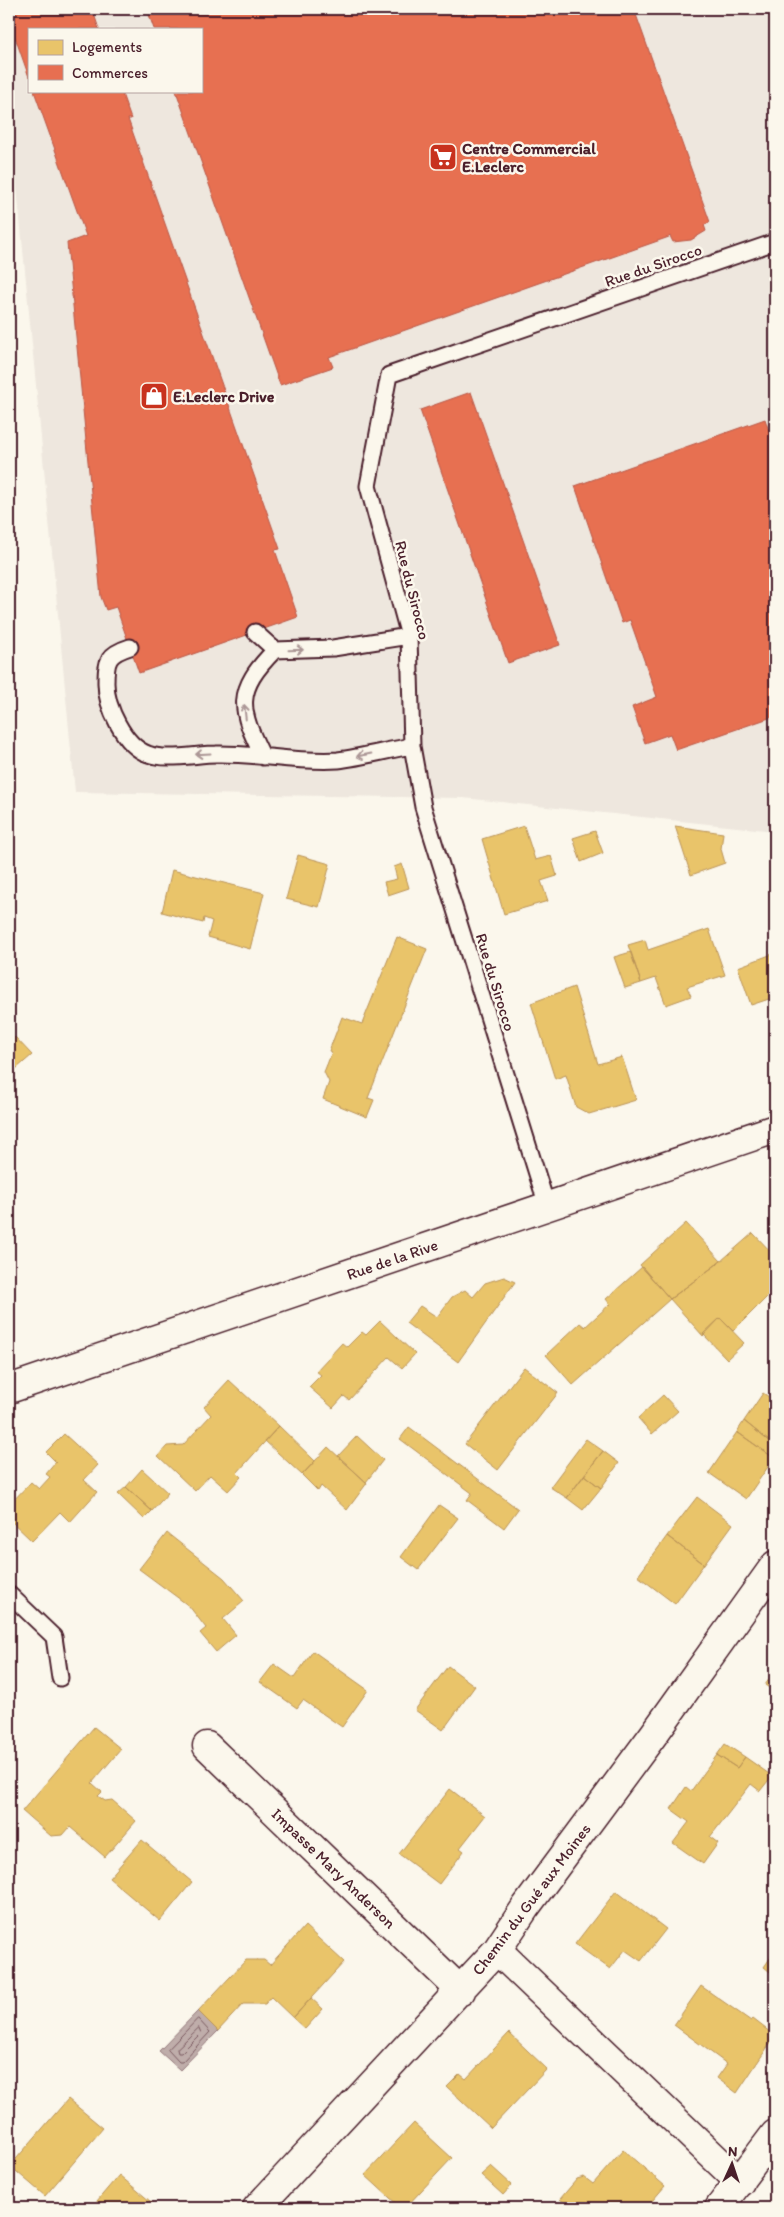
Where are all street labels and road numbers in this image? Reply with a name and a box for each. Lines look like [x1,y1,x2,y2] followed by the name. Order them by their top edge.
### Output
[602,240,704,291] street label: Rue du Sirocco
[391,539,434,642] street label: Rue du Sirocco
[472,931,519,1033] street label: Rue du Sirocco
[344,1235,441,1284] street label: Rue de la Rive
[268,1804,400,1933] street label: Impasse Mary Anderson
[468,1820,595,1979] street label: Chemin du Gué aux Moines

